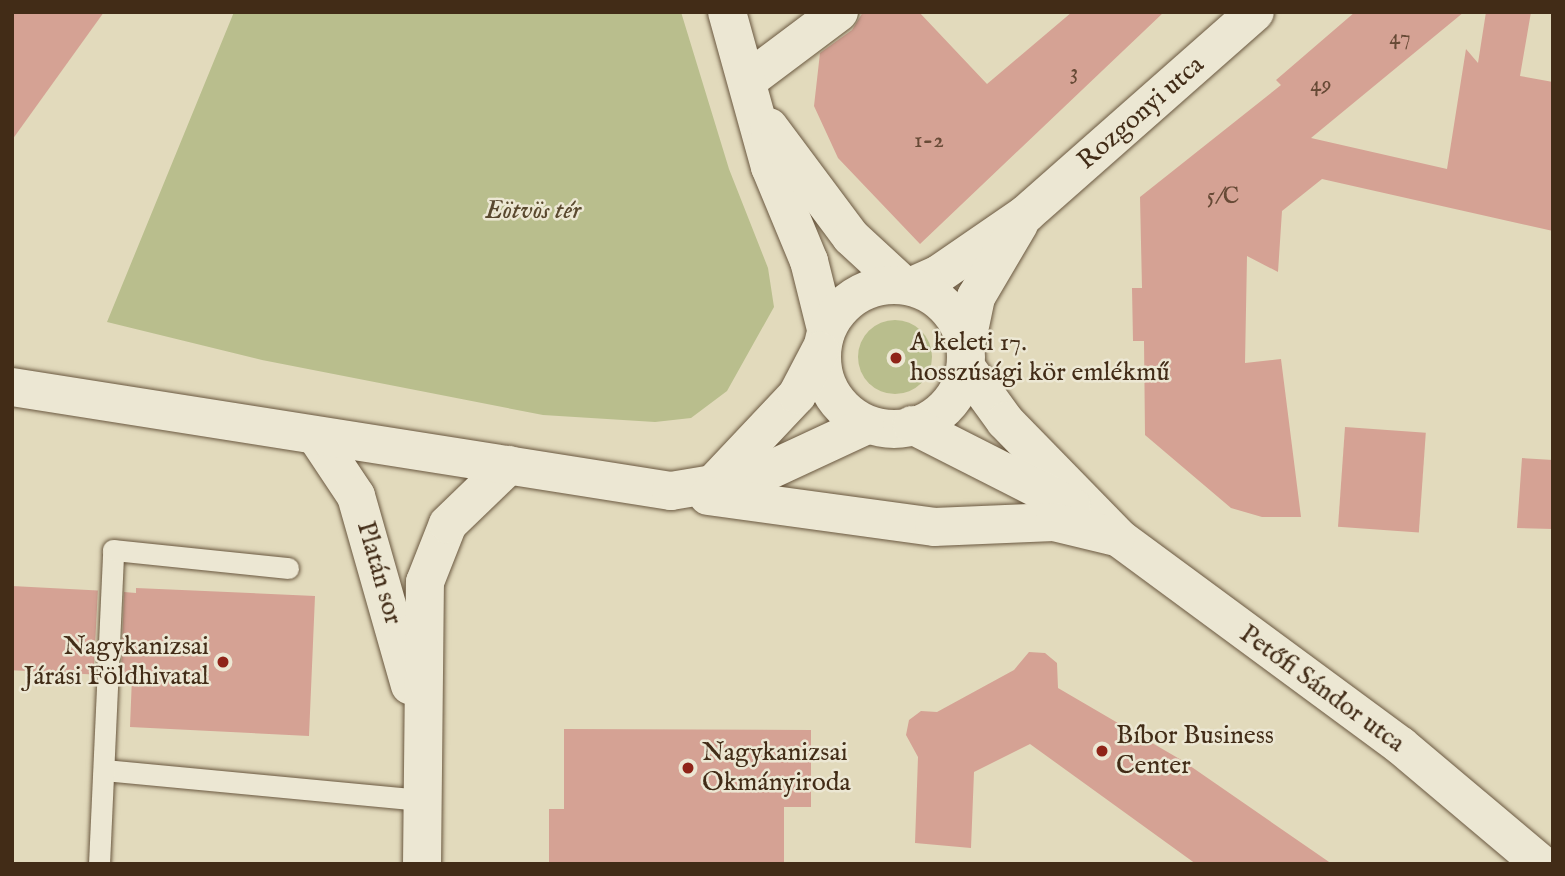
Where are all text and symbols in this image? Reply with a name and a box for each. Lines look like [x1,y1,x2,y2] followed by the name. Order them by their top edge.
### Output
[1389,24,1411,52] house number: 47
[1071,50,1211,176] street label: Rozgonyi utca
[1070,59,1078,87] house number: 3
[1310,71,1332,99] house number: 49
[914,127,944,155] house number: 1-2
[1207,183,1239,211] house number: 5/C
[485,195,581,227] park label: Eötvös tér
[910,327,1170,388] place label: A keleti 17. hosszúsági kör emlékmű
[888,350,904,366] marker: A keleti 17. hosszúsági kör emlékmű
[349,518,409,628] street label: Platán sor
[1233,619,1411,759] street label: Petőfi Sándor utca
[24,631,209,692] place label: Nagykanizsai Járási Földhivatal
[215,654,231,670] marker: Nagykanizsai Járási Földhivatal
[1116,720,1274,782] place label: Bíbor Business Center
[702,737,851,798] place label: Nagykanizsai Okmányiroda
[1094,743,1110,759] marker: Bíbor Business Center
[680,760,696,776] marker: Nagykanizsai Okmányiroda

